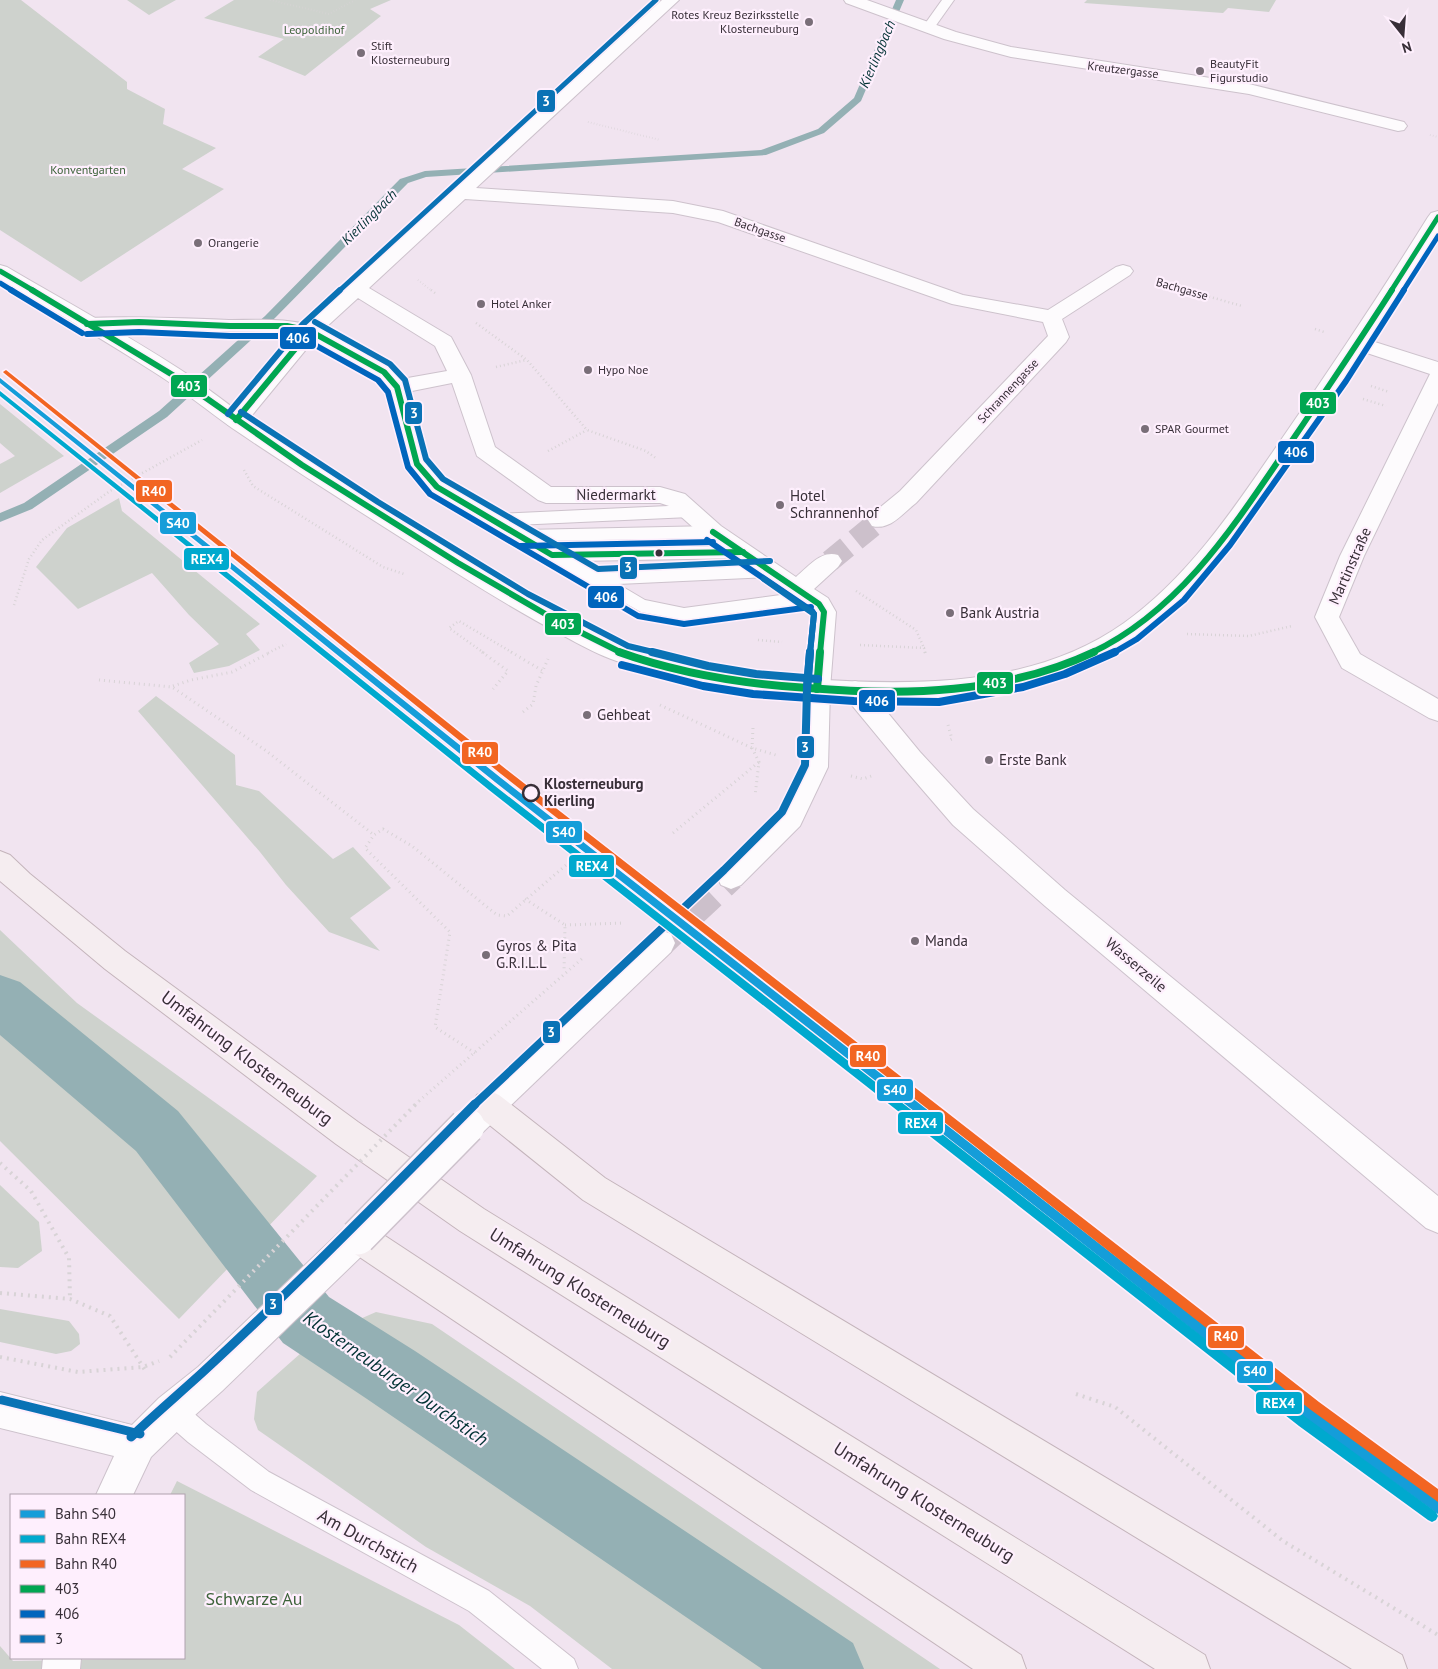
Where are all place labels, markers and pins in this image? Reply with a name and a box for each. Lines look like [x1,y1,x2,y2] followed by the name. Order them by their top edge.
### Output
[671,7,799,36] place label: Rotes Kreuz Bezirksstelle Klosterneuburg
[803,16,815,28] marker: Rotes Kreuz Bezirksstelle Klosterneuburg
[371,38,450,67] place label: Stift Klosterneuburg
[355,47,367,59] marker: Stift Klosterneuburg
[1210,56,1268,85] place label: BeautyFit Figurstudio
[1194,65,1206,77] marker: BeautyFit Figurstudio
[208,235,259,250] place label: Orangerie
[192,237,204,249] marker: Orangerie
[491,296,551,311] place label: Hotel Anker
[475,298,487,310] marker: Hotel Anker
[598,362,648,377] place label: Hypo Noe
[582,364,594,376] marker: Hypo Noe
[1155,421,1229,436] place label: SPAR Gourmet
[1139,423,1151,435] marker: SPAR Gourmet
[790,486,880,522] place label: Hotel Schrannenhof
[774,499,786,511] marker: Hotel Schrannenhof
[654,548,664,558] unlabelled marker
[960,603,1040,622] place label: Bank Austria
[944,607,956,619] marker: Bank Austria
[597,705,650,724] place label: Gehbeat
[581,709,593,721] marker: Gehbeat
[999,750,1067,769] place label: Erste Bank
[983,754,995,766] marker: Erste Bank
[544,774,643,810] place label: Klosterneuburg Kierling
[522,784,540,802] marker: Klosterneuburg Kierling
[925,931,968,950] place label: Manda
[909,935,921,947] marker: Manda
[496,936,577,972] place label: Gyros & Pita G.R.I.L.L
[480,949,492,961] marker: Gyros & Pita G.R.I.L.L

